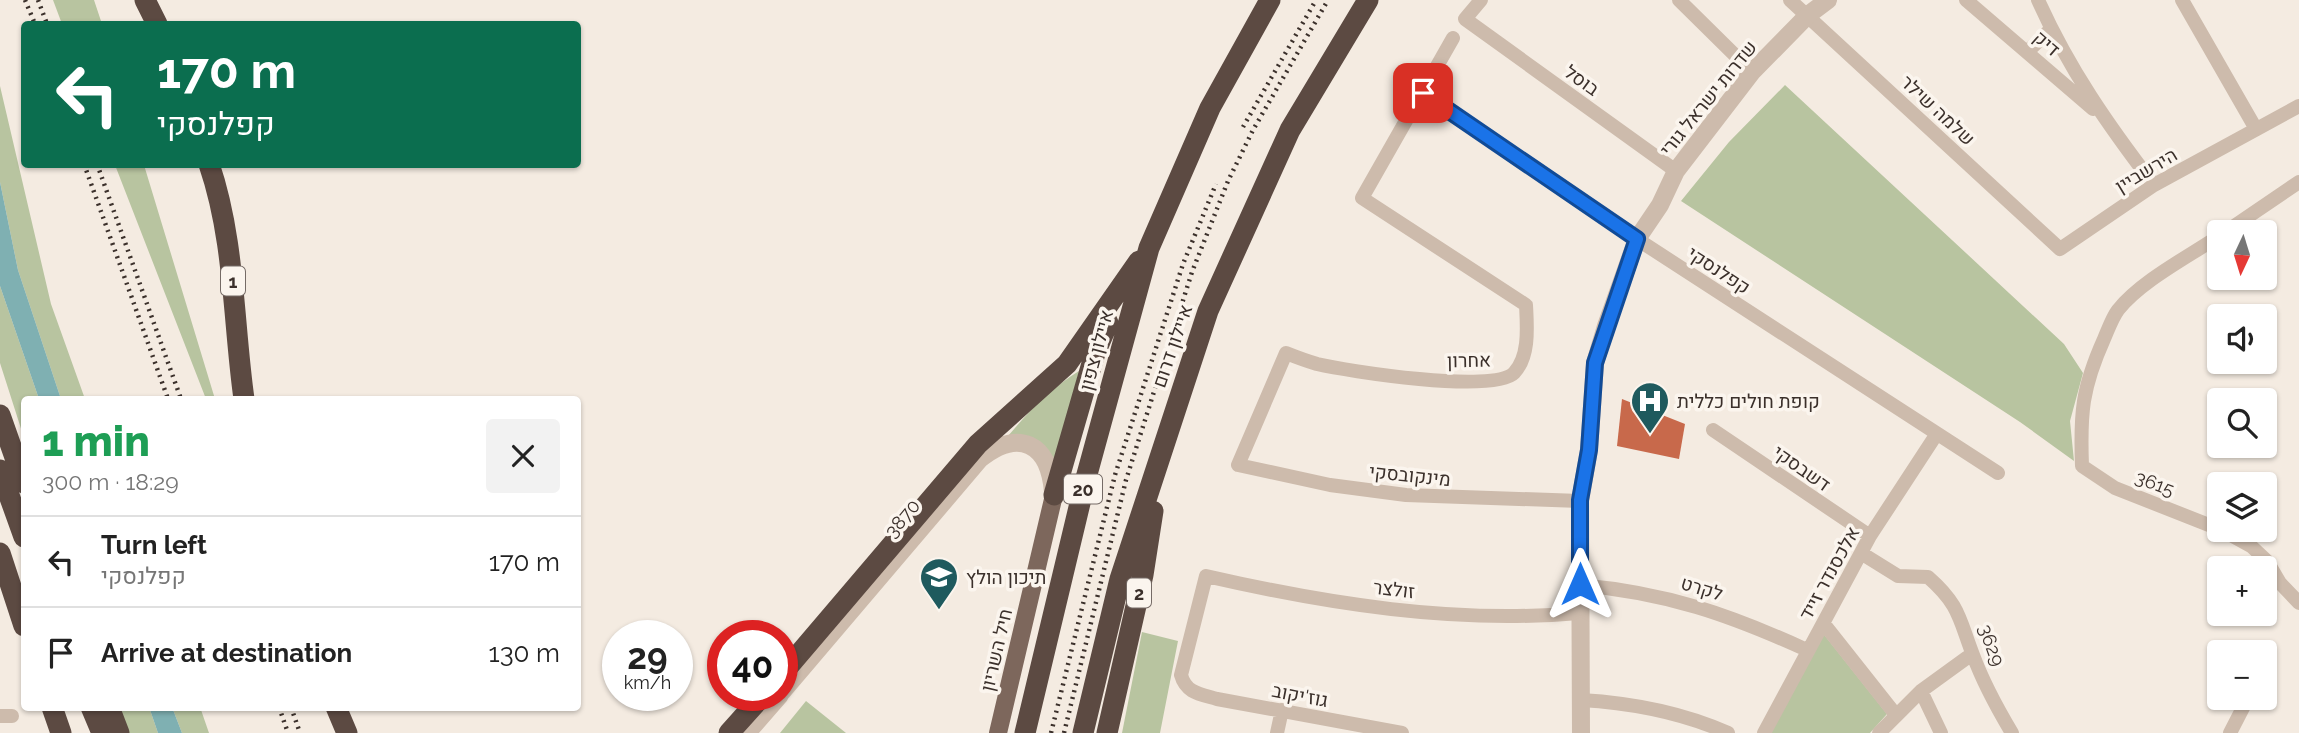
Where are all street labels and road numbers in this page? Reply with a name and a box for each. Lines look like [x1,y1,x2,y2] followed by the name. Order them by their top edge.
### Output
[2029,26,2065,60] street label: דיק
[1655,36,1761,160] street label: שדרות ישראל גורי
[1560,60,1604,100] street label: בוסל
[1897,70,1979,150] street label: שלמה שילר
[2111,143,2181,197] street label: הירשביין
[1684,242,1754,298] street label: קפלנסקי
[221,267,245,296] road number: 1
[1148,302,1196,390] street label: איילון דרום
[1075,307,1117,393] street label: איילון צפון
[1447,349,1491,371] street label: אחרון
[1769,440,1835,496] street label: דשבסקי
[1368,460,1452,490] street label: מינקובסקי
[2132,466,2178,500] street label: 3615
[1064,475,1102,504] road number: 20
[880,494,924,542] street label: 3870
[1794,522,1864,624] street label: אלכסנדר זייד
[1678,571,1726,605] street label: לקרט
[1372,576,1416,602] street label: זולצר
[1127,578,1151,608] road number: 2
[976,606,1016,694] street label: חיל השריון
[1974,621,2010,669] street label: 3629
[1270,679,1330,711] street label: גוז'יקוב

